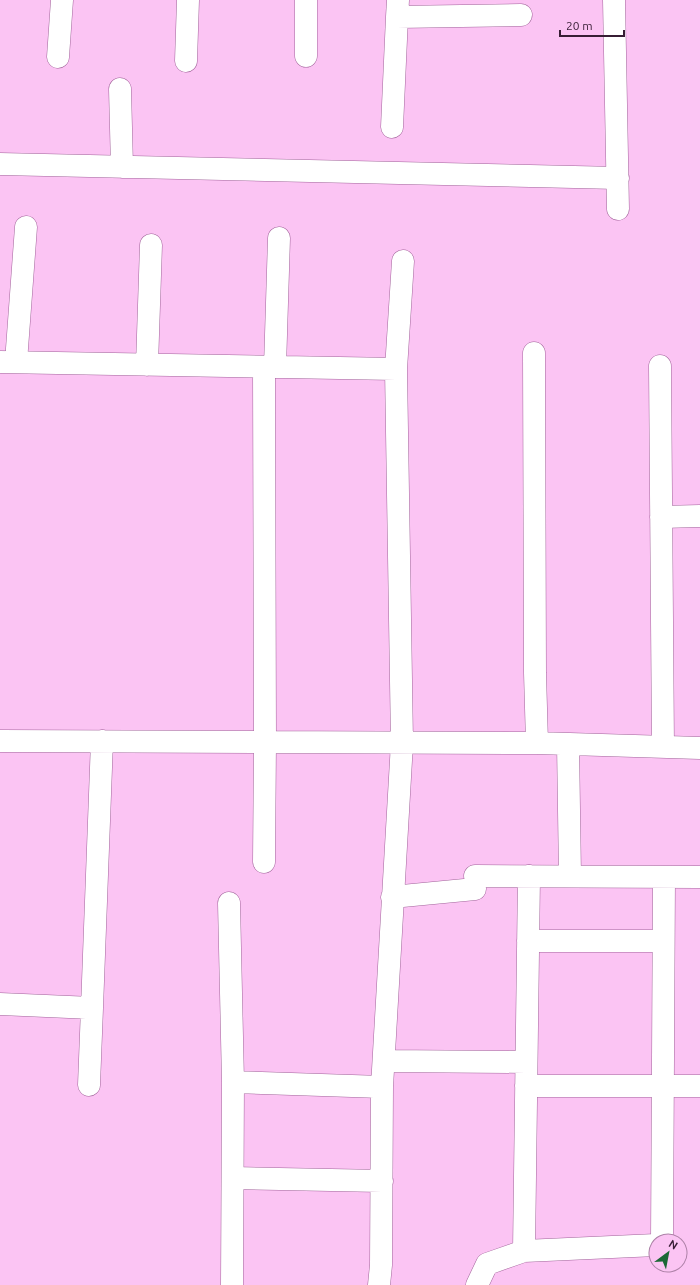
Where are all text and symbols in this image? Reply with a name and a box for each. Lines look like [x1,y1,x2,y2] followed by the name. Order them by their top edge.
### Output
[560,12,624,38] scale bar
[566,19,593,32] text: 20 m
[648,1233,688,1273] north arrow
[667,1237,680,1252] text: N

